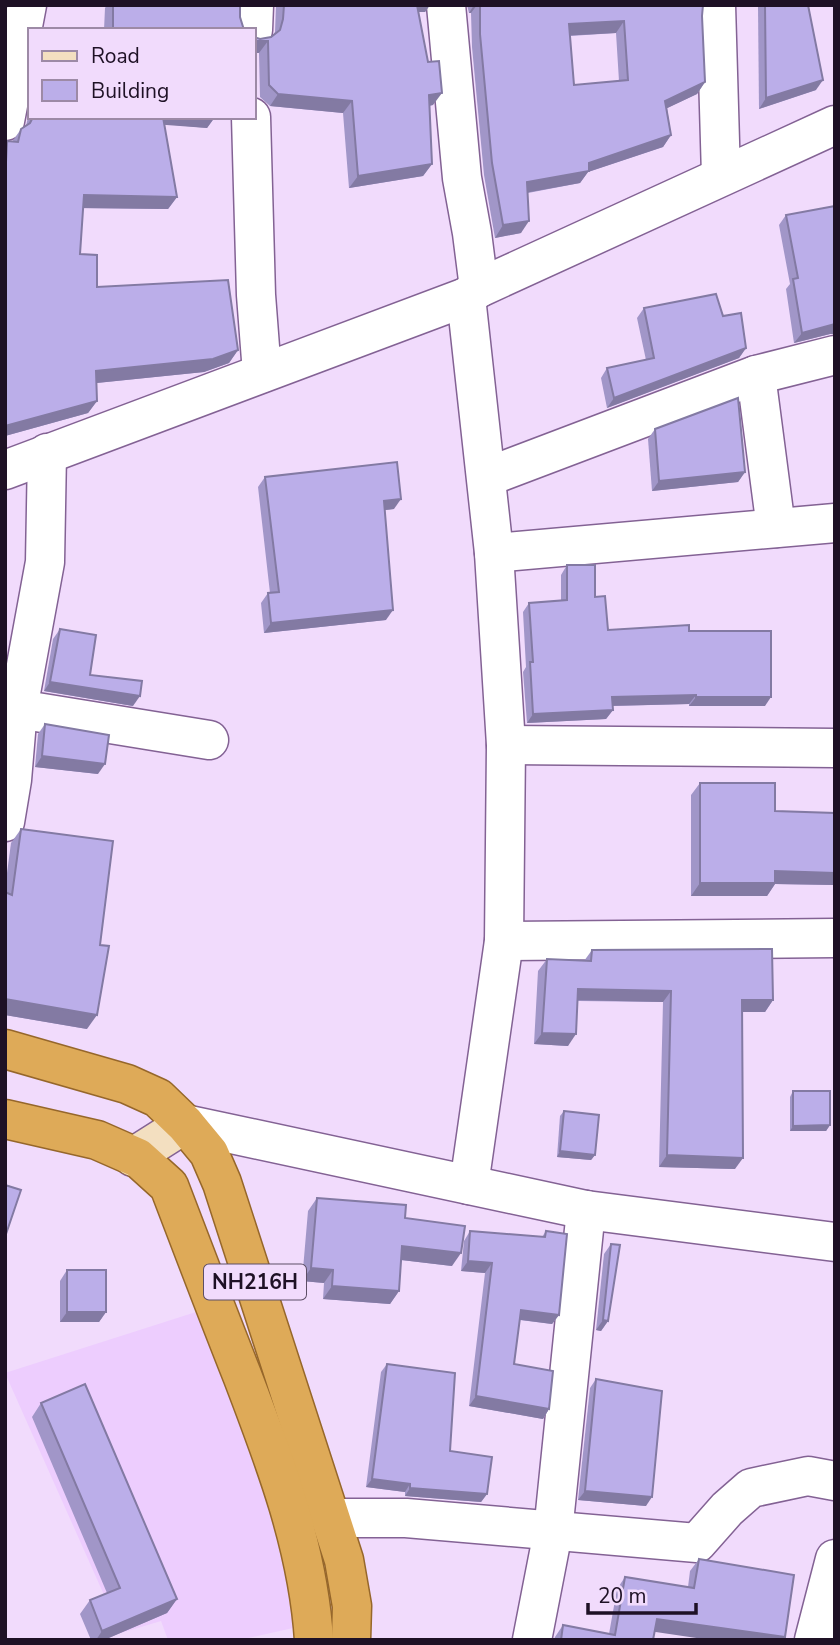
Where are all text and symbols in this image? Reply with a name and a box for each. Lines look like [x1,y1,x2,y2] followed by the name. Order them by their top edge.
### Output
[28,28,256,119] legend
[91,42,140,70] text: Road
[91,77,169,105] text: Building
[204,1264,306,1300] road number: NH216H
[588,1572,696,1616] scale bar
[598,1582,647,1610] text: 20 m

